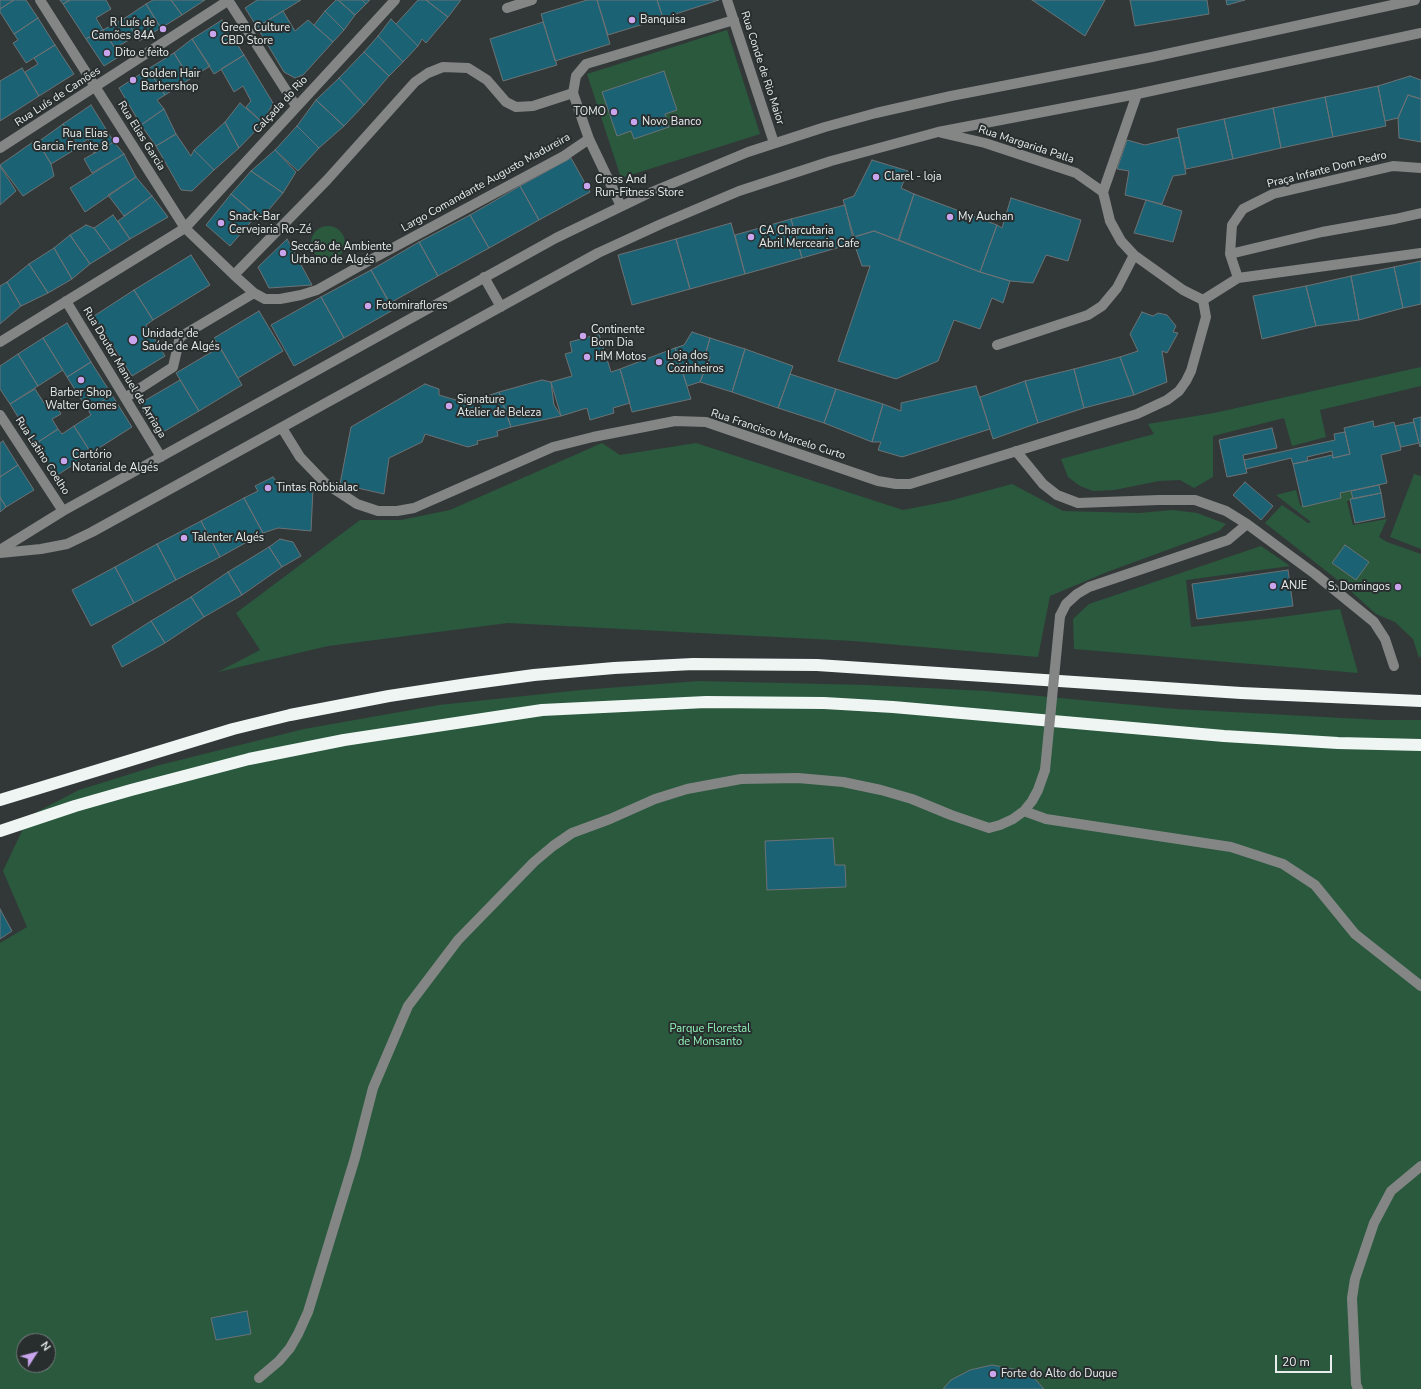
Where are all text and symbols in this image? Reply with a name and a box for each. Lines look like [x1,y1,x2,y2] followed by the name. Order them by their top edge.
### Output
[737,10,787,126] street label: Rua Conde de Rio Maior
[640,13,686,27] place label: Banquisa
[627,15,637,25] marker: Banquisa
[91,16,155,42] place label: R Luís de Camões 84A
[221,21,290,47] place label: Green Culture CBD Store
[158,24,168,34] marker: R Luís de Camões 84A
[208,29,218,39] marker: Green Culture CBD Store
[115,46,169,60] place label: Dito e feito
[102,48,112,58] marker: Dito e feito
[13,64,103,130] street label: Rua Luís de Camões
[141,67,200,93] place label: Golden Hair Barbershop
[251,74,311,136] street label: Calçada do Rio
[128,75,138,85] marker: Golden Hair Barbershop
[114,99,168,173] street label: Rua Elias Garcia
[574,105,606,119] place label: TOMO
[609,107,619,117] marker: TOMO
[642,115,701,129] place label: Novo Banco
[629,117,639,127] marker: Novo Banco
[976,123,1076,167] street label: Rua Margarida Palla
[33,127,108,153] place label: Rua Elias Garcia Frente 8
[399,131,573,235] street label: Largo Comandante Augusto Madureira
[111,135,121,145] marker: Rua Elias Garcia Frente 8
[1266,149,1388,191] street label: Praça Infante Dom Pedro
[884,170,942,184] place label: Clarel - loja
[871,172,881,182] marker: Clarel - loja
[595,173,684,199] place label: Cross And Run-Fitness Store
[582,181,592,191] marker: Cross And Run-Fitness Store
[229,210,311,236] place label: Snack-Bar Cervejaria Ro-Zé
[958,210,1013,224] place label: My Auchan
[945,212,955,222] marker: My Auchan
[216,218,226,228] marker: Snack-Bar Cervejaria Ro-Zé
[759,224,859,250] place label: CA Charcutaria Abril Mercearia Cafe
[746,232,756,242] marker: CA Charcutaria Abril Mercearia Cafe
[291,240,392,266] place label: Secção de Ambiente Urbano de Algés
[278,248,288,258] marker: Secção de Ambiente Urbano de Algés
[376,299,447,313] place label: Fotomiraflores
[363,301,373,311] marker: Fotomiraflores
[80,305,168,441] street label: Rua Doutor Manuel de Arriaga
[591,323,645,349] place label: Continente Bom Dia
[142,327,220,353] place label: Unidade de Saúde de Algés
[578,331,588,341] marker: Continente Bom Dia
[127,334,139,346] marker: Unidade de Saúde de Algés
[667,349,724,375] place label: Loja dos Cozinheiros
[595,350,646,364] place label: HM Motos
[582,352,592,362] marker: HM Motos
[654,357,664,367] marker: Loja dos Cozinheiros
[76,375,86,385] marker: Barber Shop Walter Gomes
[45,386,117,412] place label: Barber Shop Walter Gomes
[457,393,541,419] place label: Signature Atelier de Beleza
[444,401,454,411] marker: Signature Atelier de Beleza
[709,407,847,463] street label: Rua Francisco Marcelo Curto
[12,415,72,497] street label: Rua Latino Coelho
[72,448,158,474] place label: Cartório Notarial de Algés
[59,456,69,466] marker: Cartório Notarial de Algés
[276,481,358,495] place label: Tintas Robbialac
[263,483,273,493] marker: Tintas Robbialac
[192,531,264,545] place label: Talenter Algés
[179,533,189,543] marker: Talenter Algés
[1281,579,1307,593] place label: ANJE
[1328,580,1390,594] place label: S. Domingos
[1268,581,1278,591] marker: ANJE
[1393,582,1403,592] marker: S. Domingos
[670,1022,750,1048] park label: Parque Florestal de Monsanto
[16,1333,56,1373] north arrow
[37,1338,54,1354] text: N
[1277,1347,1334,1373] scale bar
[1282,1354,1310,1370] text: 20 m
[1001,1367,1117,1381] place label: Forte do Alto do Duque
[988,1369,998,1379] marker: Forte do Alto do Duque

